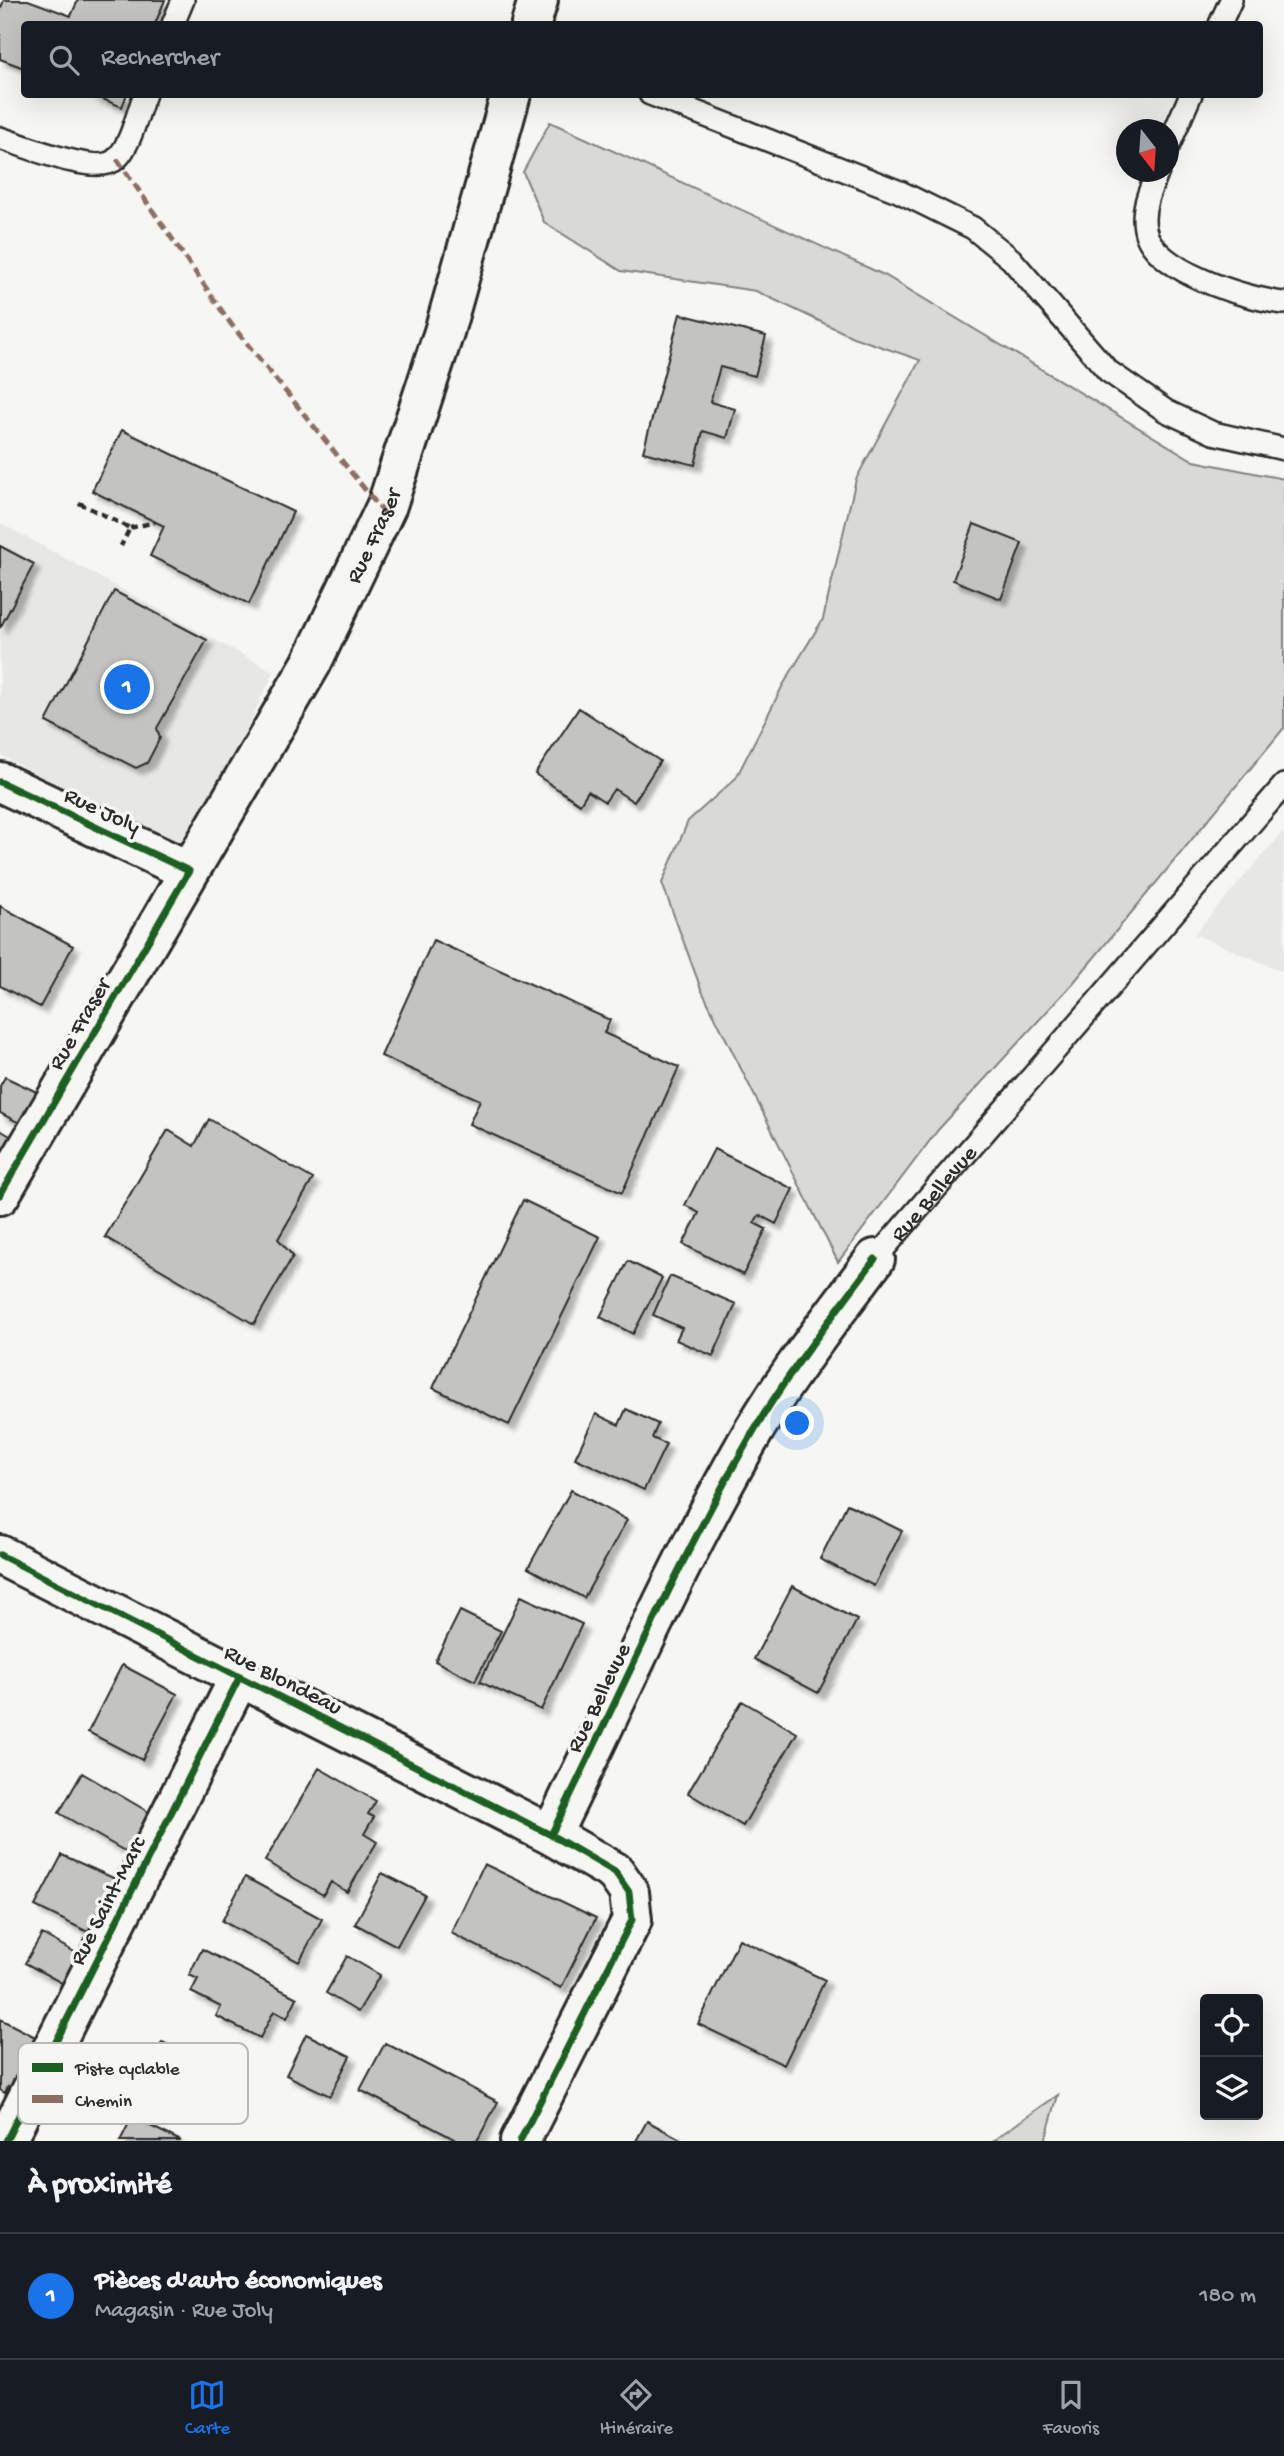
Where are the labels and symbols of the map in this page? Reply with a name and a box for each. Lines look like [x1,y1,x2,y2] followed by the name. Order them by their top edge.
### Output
[1116,119,1179,182] north arrow
[342,484,409,588] street label: Rue Fraser
[104,661,150,713] pin: 1
[59,783,144,841] street label: Rue Joly
[44,973,119,1075] street label: Rue Fraser
[886,1140,985,1248] street label: Rue Bellevue
[780,1406,814,1440] your location
[562,1638,639,1758] street label: Rue Bellevue
[219,1640,346,1722] street label: Rue Blondeau
[65,1832,154,1970] street label: Rue Saint-Marc
[18,2043,248,2124] legend
[74,2059,180,2082] text: Piste cyclable
[75,2091,132,2114] text: Chemin

